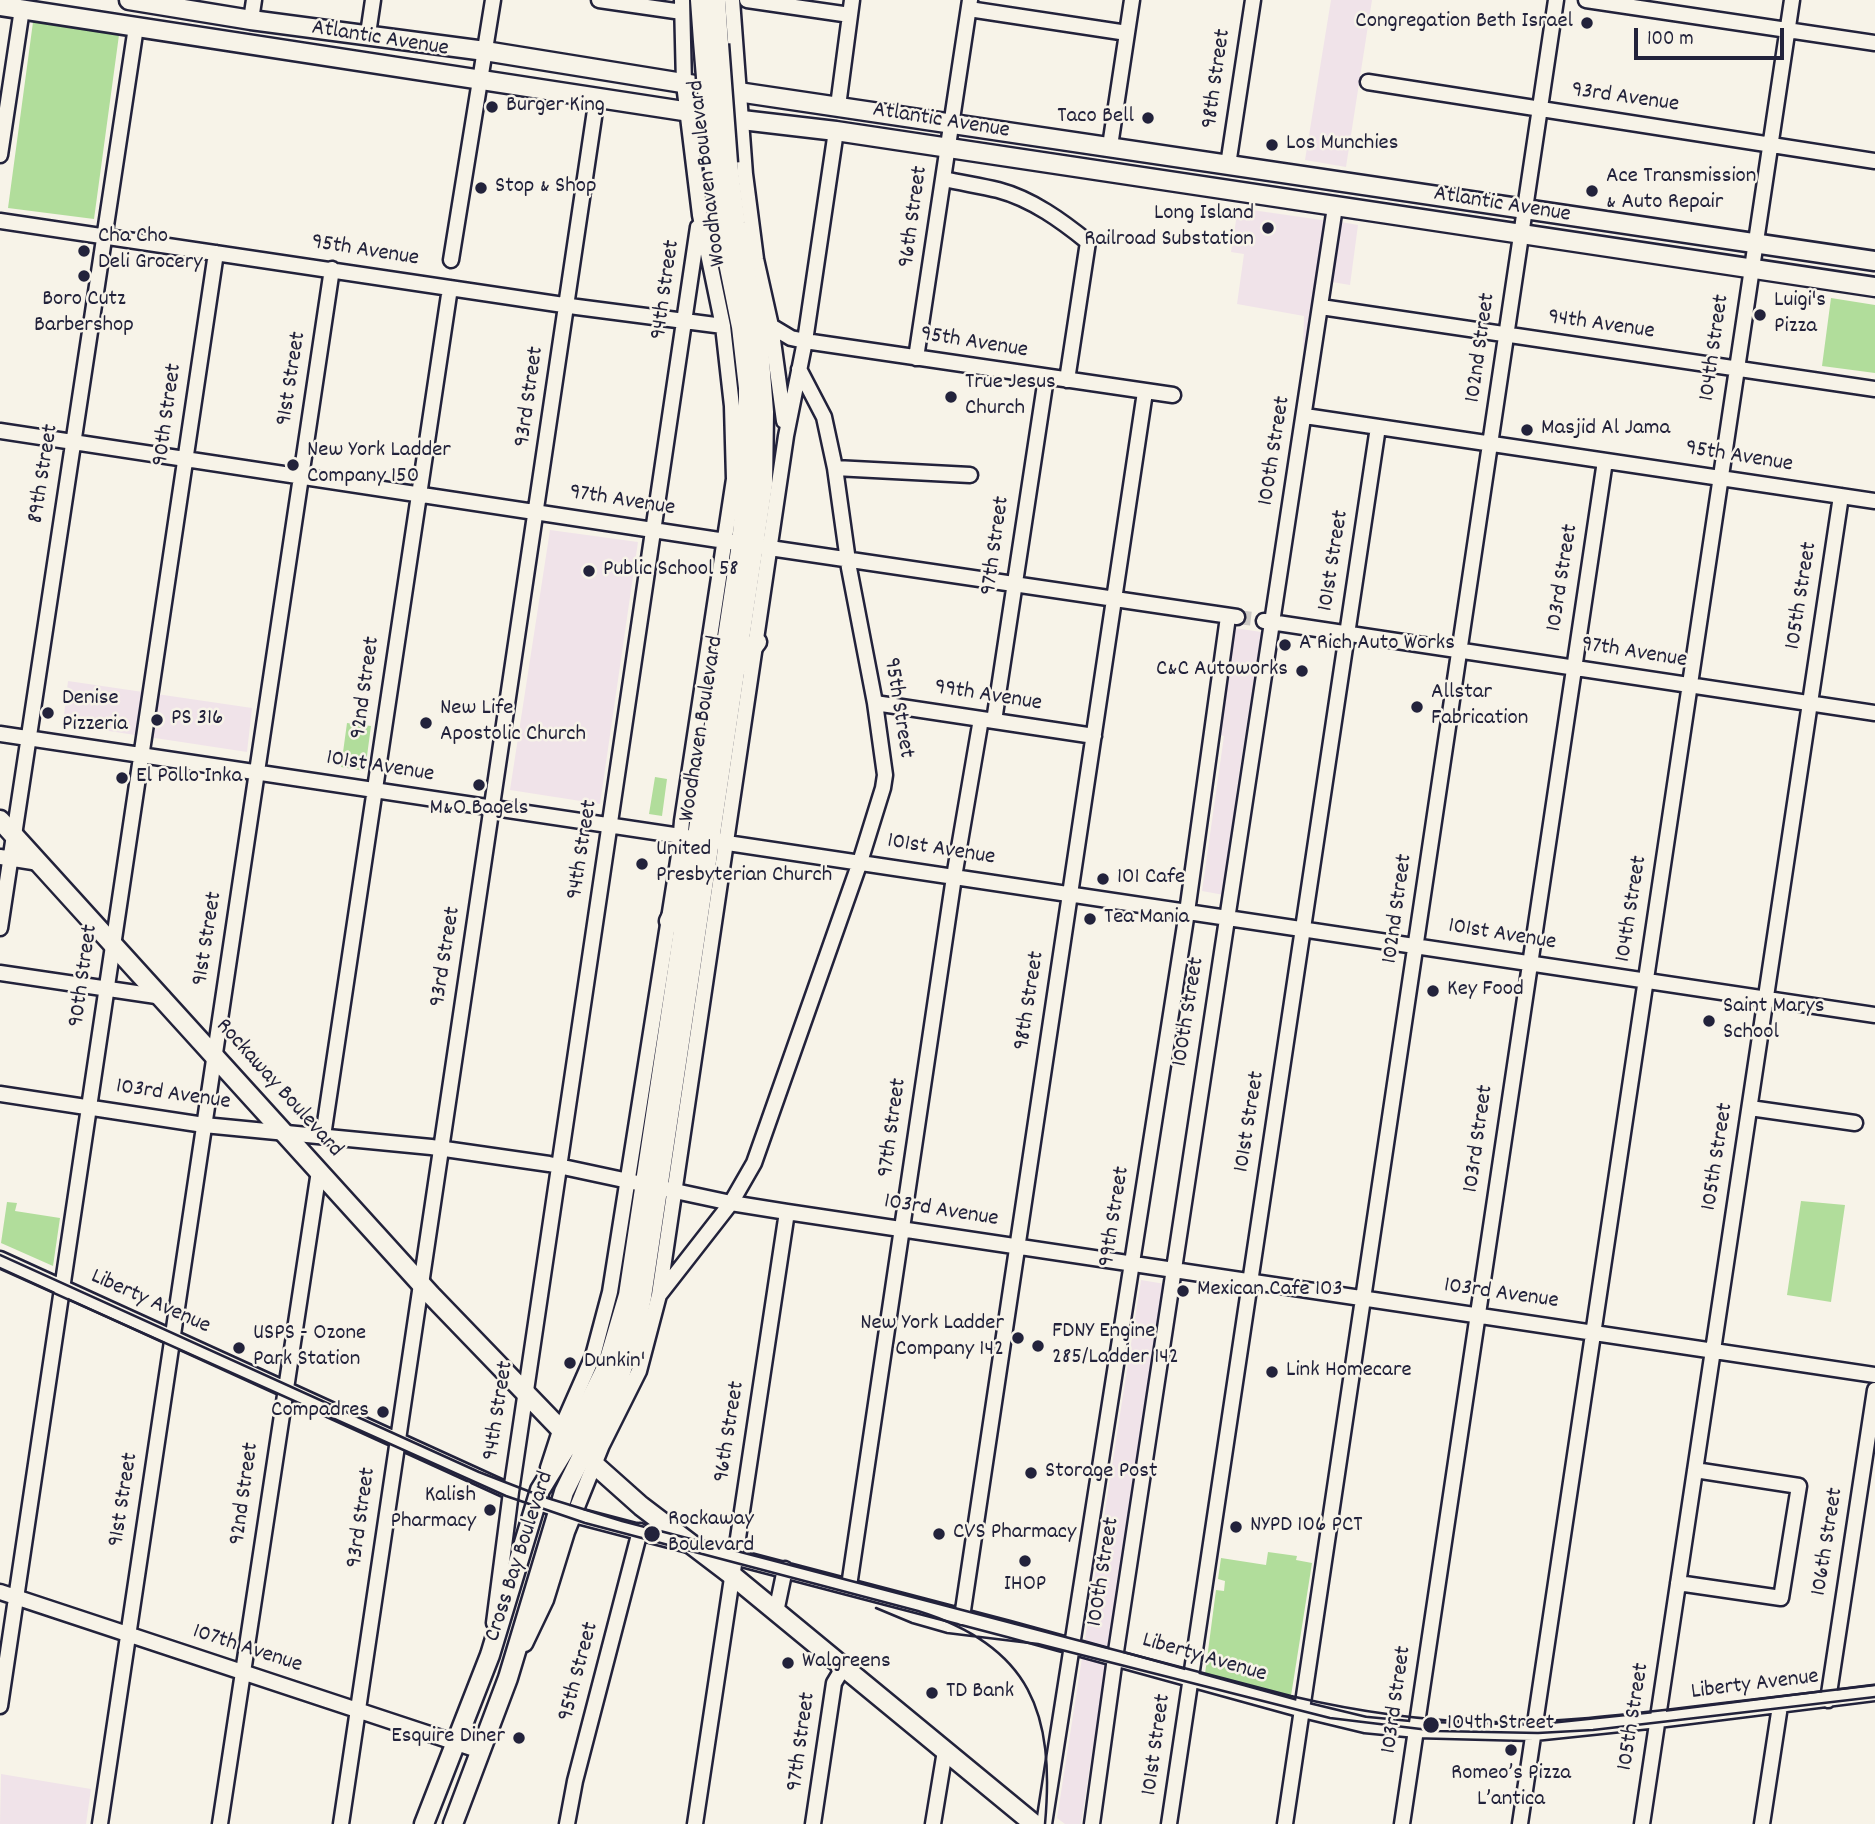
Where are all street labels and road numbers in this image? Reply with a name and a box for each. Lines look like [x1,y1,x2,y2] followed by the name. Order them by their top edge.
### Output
[310,16,450,64] street label: Atlantic Avenue
[1197,28,1239,130] street label: 98th Street
[684,78,734,268] street label: Woodhaven Boulevard
[1569,78,1681,120] street label: 93rd Avenue
[871,98,1011,146] street label: Atlantic Avenue
[894,165,936,269] street label: 96th Street
[1432,182,1572,230] street label: Atlantic Avenue
[309,230,421,274] street label: 95th Avenue
[646,238,688,342] street label: 94th Street
[1461,292,1503,404] street label: 102nd Street
[1695,293,1737,403] street label: 104th Street
[1546,305,1656,347] street label: 94th Avenue
[918,322,1030,366] street label: 95th Avenue
[272,330,314,428] street label: 91st Street
[510,345,552,449] street label: 93rd Street
[148,362,190,468] street label: 90th Street
[1254,394,1298,508] street label: 100th Street
[24,422,66,526] street label: 89th Street
[1683,436,1795,480] street label: 95th Avenue
[567,480,677,524] street label: 97th Avenue
[976,495,1018,597] street label: 97th Street
[1313,509,1357,613] street label: 101st Street
[1542,522,1586,634] street label: 103rd Street
[1781,540,1825,652] street label: 105th Street
[1579,632,1689,676] street label: 97th Avenue
[675,634,731,824] street label: Woodhaven Boulevard
[346,635,388,741] street label: 92nd Street
[875,656,919,760] street label: 95th Street
[932,675,1044,719] street label: 99th Avenue
[324,746,436,790] street label: 101st Avenue
[563,798,605,902] street label: 94th Street
[885,829,997,873] street label: 101st Avenue
[1378,853,1420,965] street label: 102nd Street
[1611,854,1655,964] street label: 104th Street
[188,890,230,988] street label: 91st Street
[425,905,469,1009] street label: 93rd Street
[1446,914,1558,958] street label: 101st Avenue
[64,923,106,1029] street label: 90th Street
[1010,949,1052,1053] street label: 98th Street
[1168,955,1212,1069] street label: 100th Street
[208,1014,348,1164] street label: Rockaway Boulevard
[1229,1070,1273,1174] street label: 101st Street
[114,1074,232,1118] street label: 103rd Avenue
[873,1077,915,1179] street label: 97th Street
[1459,1083,1501,1195] street label: 103rd Street
[1697,1101,1741,1213] street label: 105th Street
[1094,1165,1138,1269] street label: 99th Street
[882,1189,1000,1235] street label: 103rd Avenue
[86,1264,214,1342] street label: Liberty Avenue
[1442,1273,1560,1317] street label: 103rd Avenue
[479,1359,521,1463] street label: 94th Street
[709,1379,753,1485] street label: 96th Street
[225,1441,267,1547] street label: 92nd Street
[104,1451,146,1549] street label: 91st Street
[342,1466,384,1570] street label: 93rd Street
[480,1468,562,1646] street label: Cross Bay Boulevard
[1807,1486,1851,1598] street label: 106th Street
[1083,1515,1127,1629] street label: 100th Street
[189,1619,305,1681] street label: 107th Avenue
[554,1619,606,1725] street label: 95th Street
[1139,1628,1269,1690] street label: Liberty Avenue
[1377,1644,1419,1756] street label: 103rd Street
[1613,1661,1657,1773] street label: 105th Street
[1690,1664,1820,1708] street label: Liberty Avenue
[782,1691,824,1793] street label: 97th Street
[1137,1693,1179,1797] street label: 101st Street

